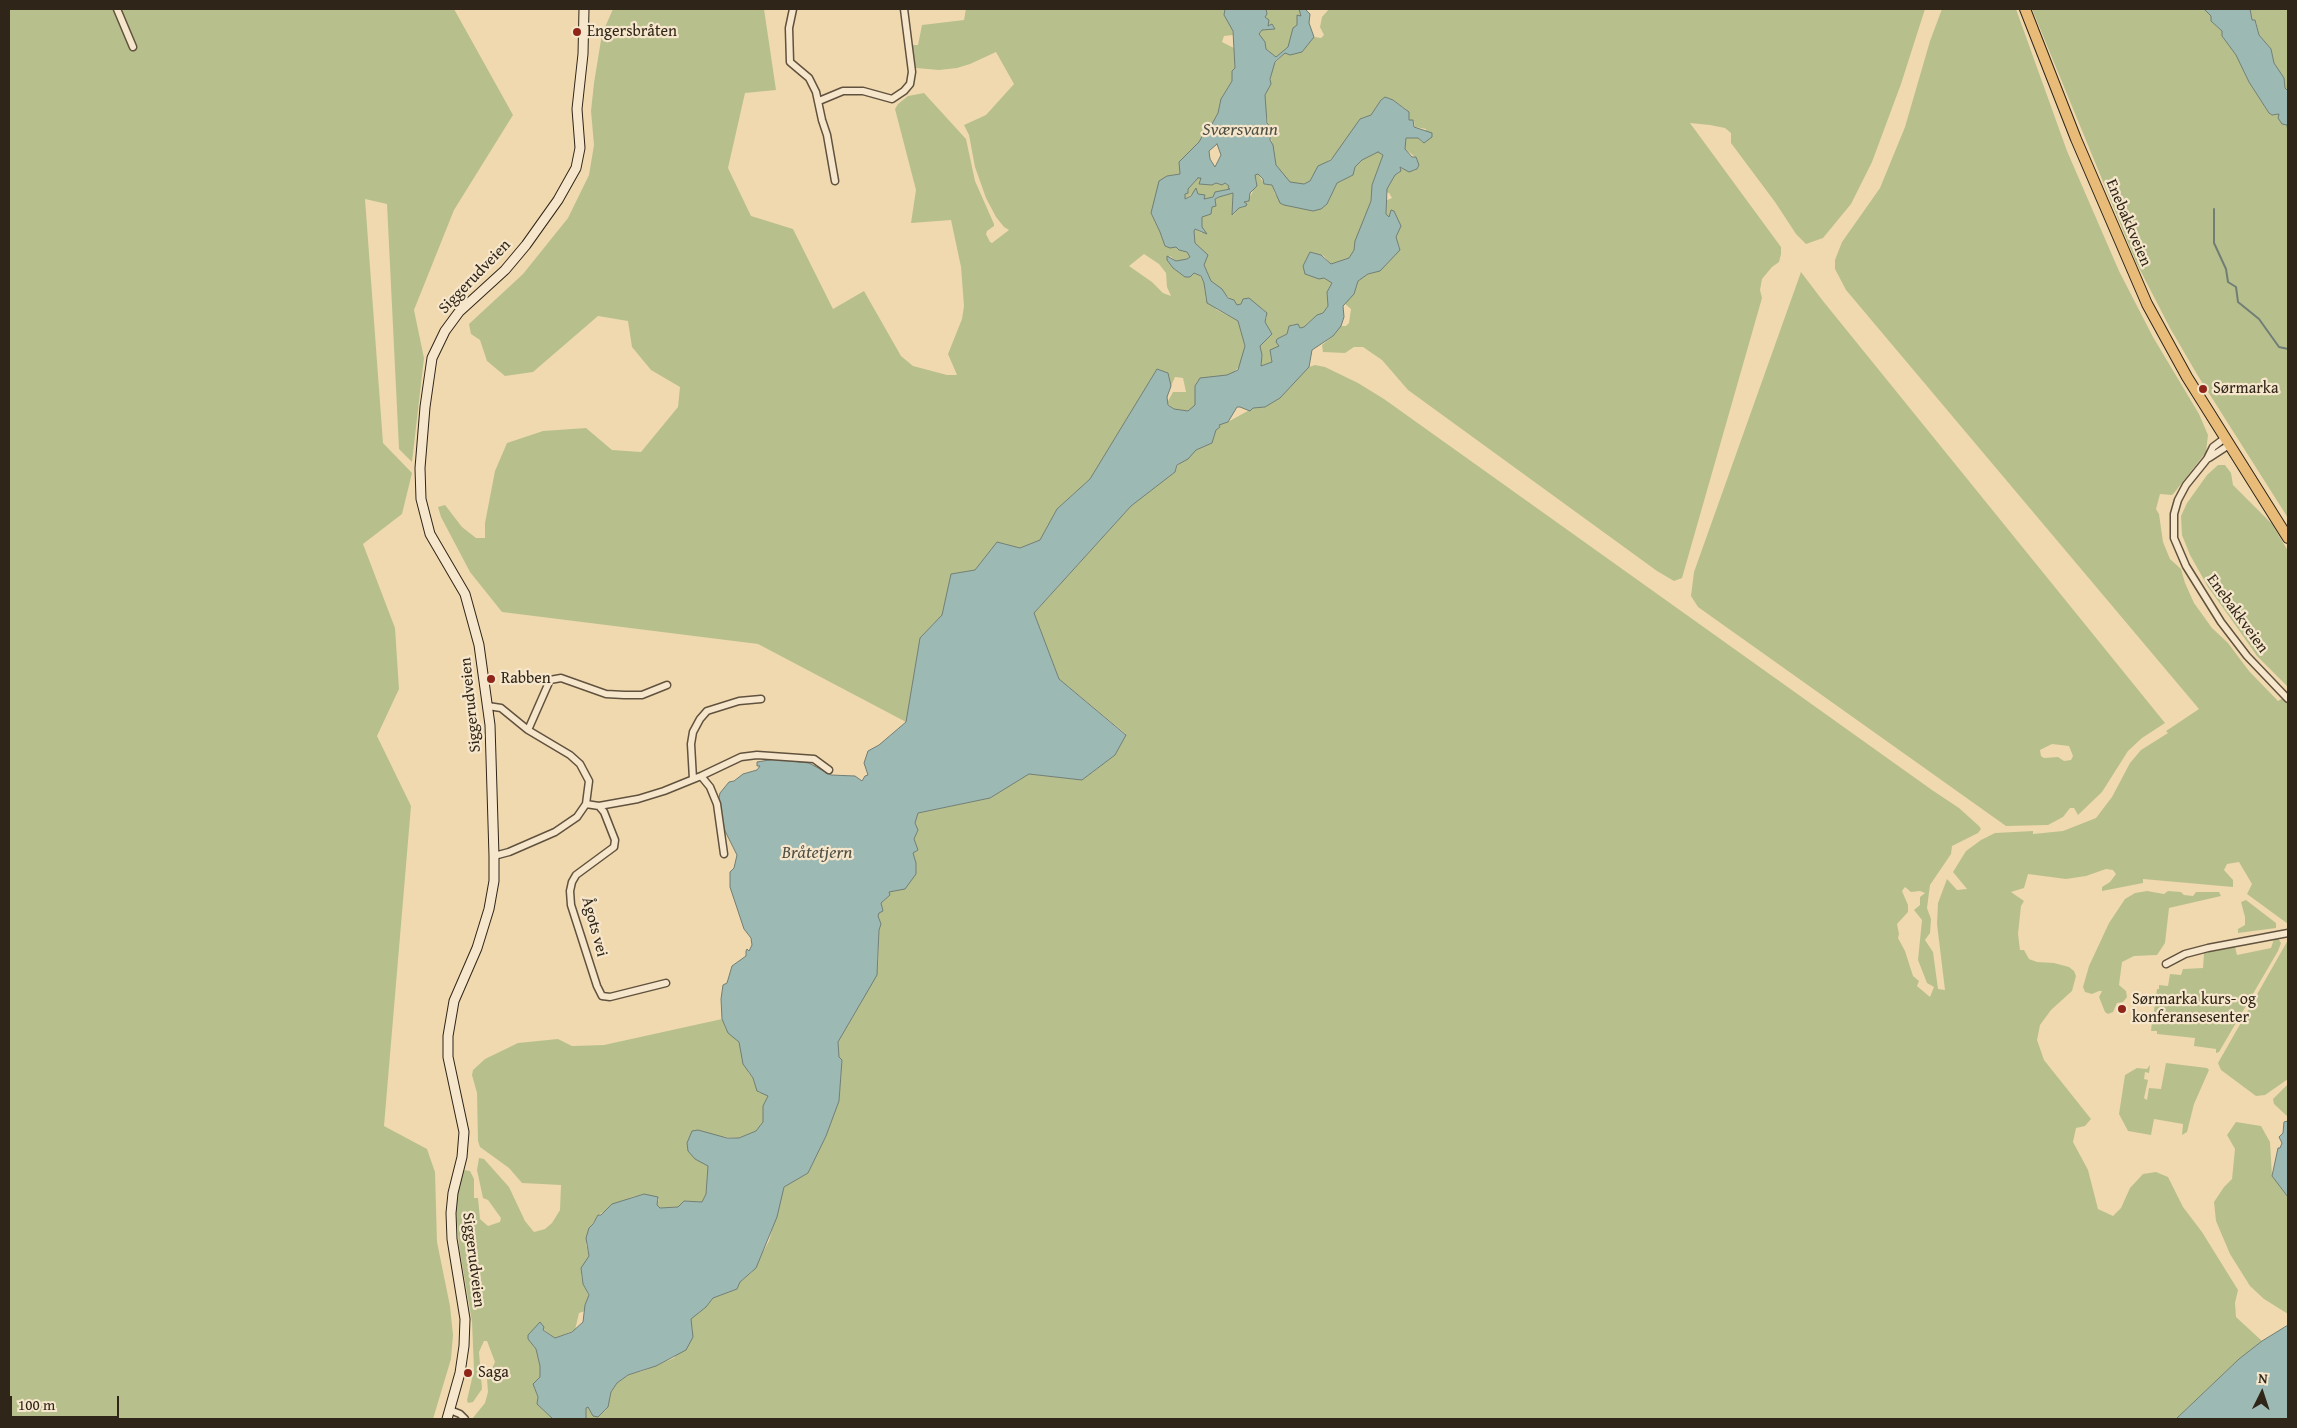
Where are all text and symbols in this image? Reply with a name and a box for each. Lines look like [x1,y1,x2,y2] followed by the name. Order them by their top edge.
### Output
[587,22,677,42] place label: Engersbråten
[571,26,583,38] marker: Engersbråten
[1202,119,1278,141] water label: Sværsvann
[2101,177,2155,269] street label: Enebakkveien
[435,236,515,318] street label: Siggerudveien
[2213,379,2278,399] place label: Sørmarka
[2197,383,2209,395] marker: Sørmarka
[2202,571,2272,657] street label: Enebakkveien
[456,656,486,754] street label: Siggerudveien
[501,669,551,689] place label: Rabben
[485,673,497,685] marker: Rabben
[782,842,852,864] water label: Bråtetjern
[577,895,611,959] street label: Ågots vei
[2132,990,2256,1028] place label: Sørmarka kurs- og konferansesenter
[2116,1003,2128,1015] marker: Sørmarka kurs- og konferansesenter
[458,1211,488,1309] street label: Siggerudveien
[478,1363,509,1383] place label: Saga
[462,1367,474,1379] marker: Saga
[2237,1368,2287,1418] north arrow
[2258,1368,2268,1388] text: N
[12,1386,121,1418] scale bar
[18,1394,55,1415] text: 100 m

